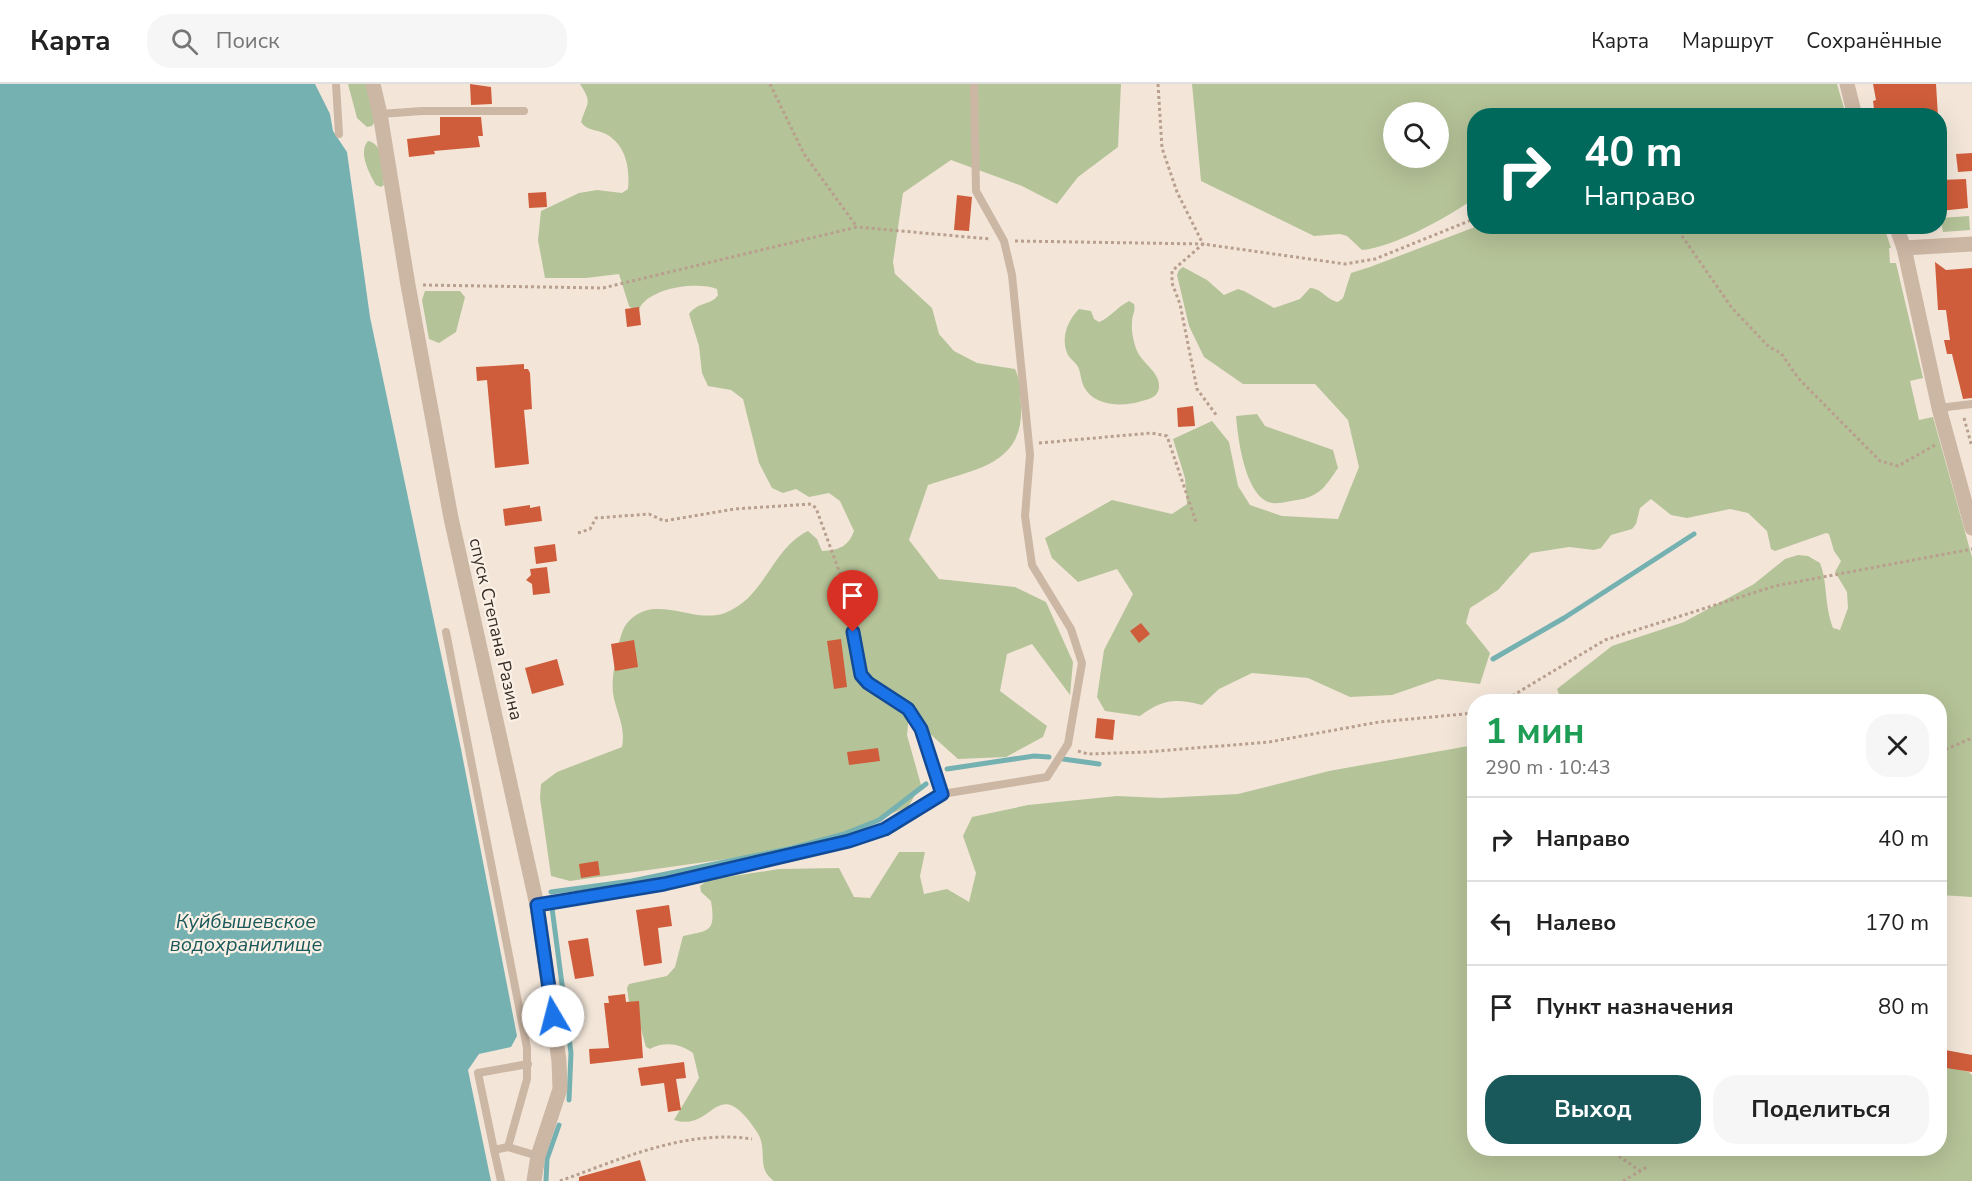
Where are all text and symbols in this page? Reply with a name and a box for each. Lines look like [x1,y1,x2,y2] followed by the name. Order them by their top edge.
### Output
[147,14,567,68] search box
[30,22,111,60] text: Карта
[168,25,201,58] icon: search
[216,26,280,56] text: Поиск
[1591,27,1649,55] text: Карта
[1682,27,1773,55] text: Маршрут
[1806,27,1942,55] text: Сохранённые
[1383,102,1449,168] map controls
[1383,102,1449,168] button: search
[1584,124,1683,181] text: 40 m
[1485,132,1563,210] icon: right
[1584,178,1695,215] text: Направо
[463,535,529,723] street label: спуск Степана Разина
[827,570,878,632] pin
[836,579,869,612] icon: arrive
[1485,707,1585,756] text: 1 мин
[1866,714,1929,777] button: close
[1485,754,1611,781] text: 290 m · 10:43
[1485,823,1518,856] icon: right
[1536,824,1630,854] text: Направо
[1878,824,1929,854] text: 40 m
[1485,907,1518,940] icon: left
[170,908,322,958] water label: Куйбышевское водохранилище
[1536,908,1616,938] text: Налево
[1865,908,1929,938] text: 170 m
[521,984,585,1048] position arrow
[1485,991,1518,1024] icon: arrive
[1536,992,1734,1022] text: Пункт назначения
[1878,992,1929,1022] text: 80 m
[1485,1075,1701,1144] button: Выход
[1713,1075,1929,1144] button: Поделиться

